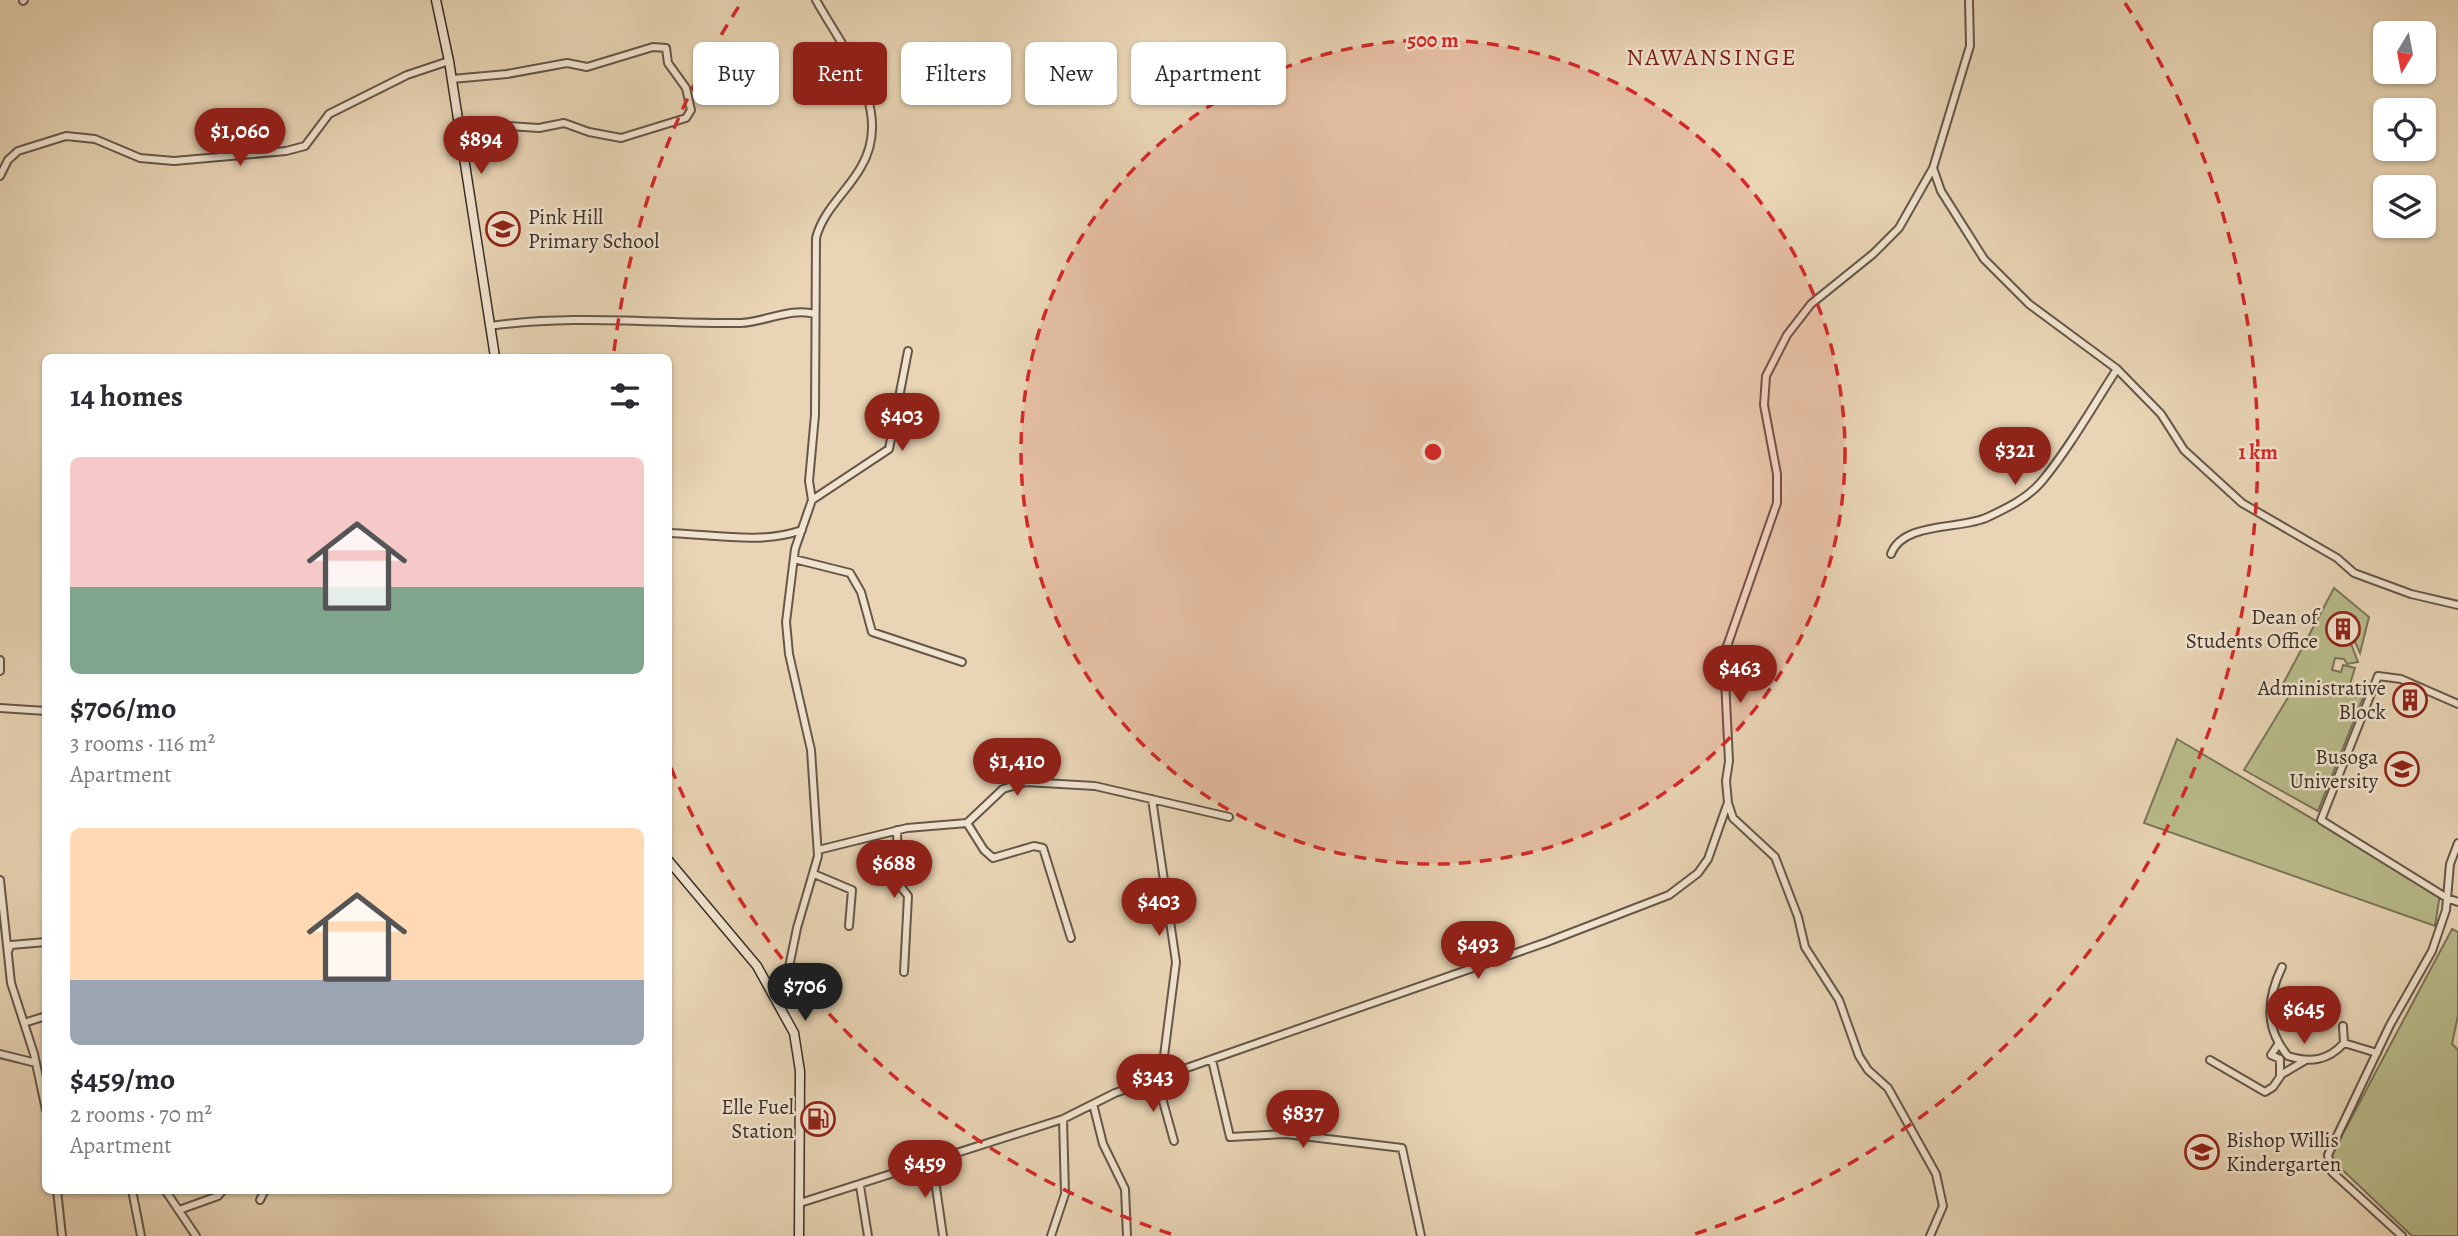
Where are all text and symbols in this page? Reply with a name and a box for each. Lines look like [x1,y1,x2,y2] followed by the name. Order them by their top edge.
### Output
[2373,21,2436,84] north arrow
[2373,21,2436,238] map controls
[1407,26,1459,54] text: 500 m
[1626,41,1798,73] district label: NAWANSINGE
[693,42,779,105] chip: Buy
[793,42,887,105] chip: Rent
[901,42,1011,105] chip: Filters
[1025,42,1117,105] chip: New
[1131,42,1286,105] chip: Apartment
[2373,98,2436,161] button: locate
[183,108,297,168] pin: $1,060
[210,115,270,146] text: $1,060
[440,116,522,176] pin: $894
[459,123,503,154] text: $894
[2373,175,2436,238] button: layers
[528,203,659,255] place label: Pink Hill Primary School
[484,210,522,248] school or university icon: Pink Hill Primary School
[70,376,183,416] text: 14 homes
[606,377,644,415] icon: filters
[861,393,943,453] pin: $403
[881,400,924,431] text: $403
[1974,428,2056,487] pin: $321
[1995,434,2035,465] text: $321
[2238,438,2278,466] text: 1 km
[1421,440,1445,464] centre of rings
[294,503,420,629] icon: home
[2186,603,2321,655] place label: Dean of Students Office
[2324,610,2362,648] building icon: Dean of Students Office
[1699,646,1781,705] pin: $463
[1719,652,1761,683] text: $463
[2257,674,2387,726] place label: Administrative Block
[2391,681,2429,719] building icon: Administrative Block
[70,688,176,728] text: $706/mo
[70,728,215,759] text: 3 rooms · 116 m²
[960,738,1074,798] pin: $1,410
[2290,743,2379,795] place label: Busoga University
[989,745,1045,776] text: $1,410
[2383,750,2421,788] school or university icon: Busoga University
[70,759,172,790] text: Apartment
[853,841,935,900] pin: $688
[872,847,916,878] text: $688
[294,874,420,1000] icon: home
[1118,878,1200,938] pin: $403
[1138,885,1181,916] text: $403
[1437,922,1519,981] pin: $493
[1457,928,1499,959] text: $493
[764,964,846,1023] pin: $706
[784,970,826,1001] text: $706
[2263,986,2345,1046] pin: $645
[2283,993,2325,1024] text: $645
[1112,1054,1194,1114] pin: $343
[70,1059,175,1099] text: $459/mo
[1132,1061,1174,1092] text: $343
[1262,1090,1344,1150] pin: $837
[721,1093,794,1145] place label: Elle Fuel Station
[1282,1097,1324,1128] text: $837
[70,1099,212,1130] text: 2 rooms · 70 m²
[799,1100,837,1138] fuel station icon: Elle Fuel Station
[2226,1126,2341,1178] place label: Bishop Willis Kindergarten
[70,1130,172,1161] text: Apartment
[2183,1133,2221,1171] school or university icon: Bishop Willis Kindergarten
[884,1140,966,1200] pin: $459
[904,1147,946,1178] text: $459

